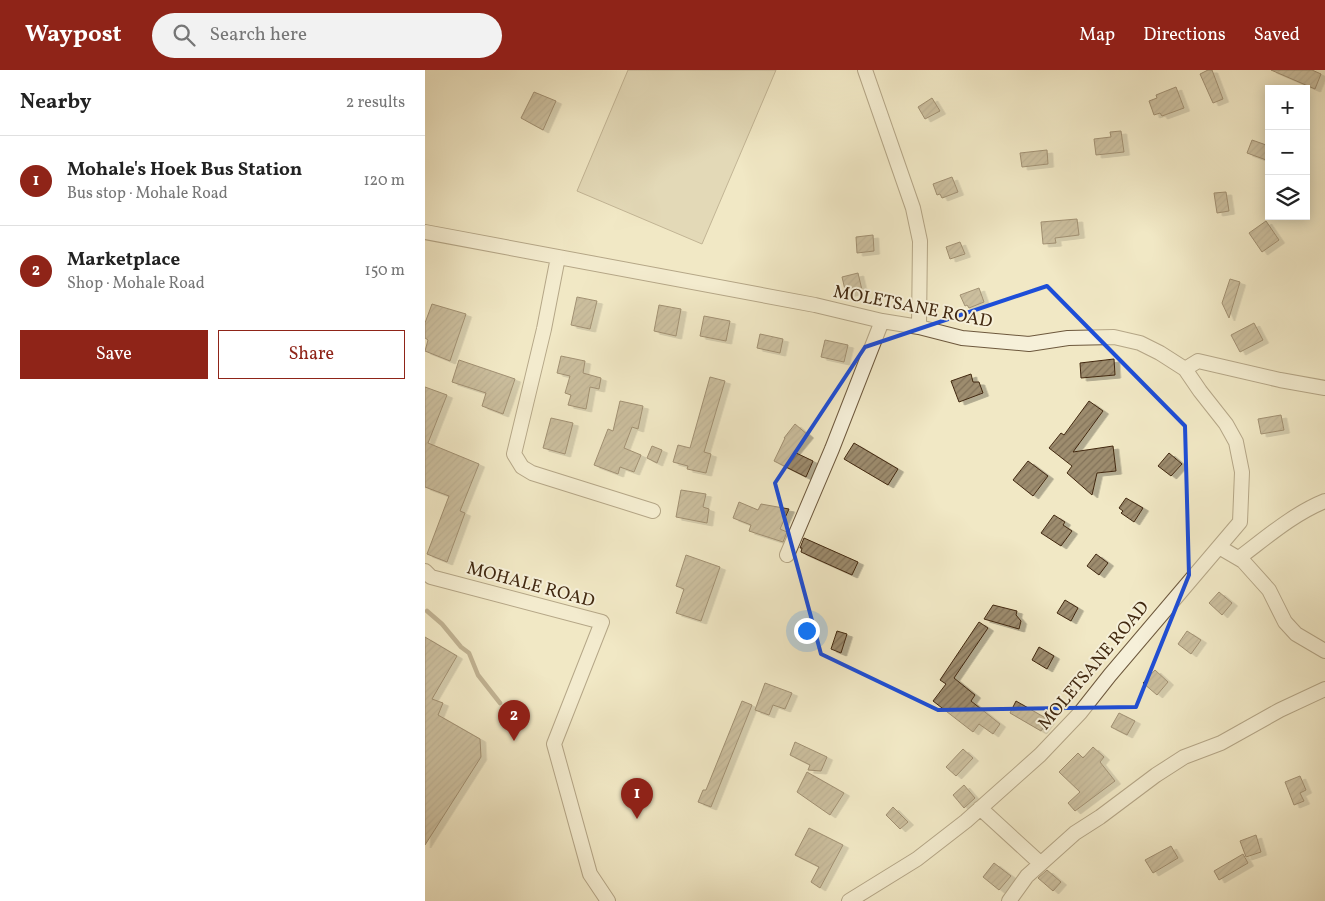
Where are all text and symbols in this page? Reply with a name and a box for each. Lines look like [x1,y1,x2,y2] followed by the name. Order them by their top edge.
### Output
[152,13,502,58] search box
[25,18,122,52] text: Waypost
[170,21,198,49] icon: search
[210,22,307,48] text: Search here
[1079,23,1115,48] text: Map
[1143,23,1226,48] text: Directions
[1254,23,1300,48] text: Saved
[1265,85,1310,220] map controls
[1265,85,1310,130] button: +
[20,88,91,117] text: Nearby
[346,92,405,114] text: 2 results
[1265,130,1310,175] button: −
[67,157,302,183] text: Mohale's Hoek Bus Station
[33,170,39,192] text: 1
[363,170,405,192] text: 120 m
[1265,175,1310,220] button: layers
[67,183,228,205] text: Bus stop · Mohale Road
[67,247,180,273] text: Marketplace
[32,260,40,282] text: 2
[364,260,405,282] text: 150 m
[67,273,205,295] text: Shop · Mohale Road
[831,280,994,335] street label: MOLETSANE ROAD
[20,330,208,379] button: Save
[218,330,405,379] button: Share
[464,556,597,615] street label: MOHALE ROAD
[1033,596,1156,736] street label: MOLETSANE ROAD
[794,618,820,644] your location
[498,700,530,741] pin: 2
[621,778,653,819] pin: 1

